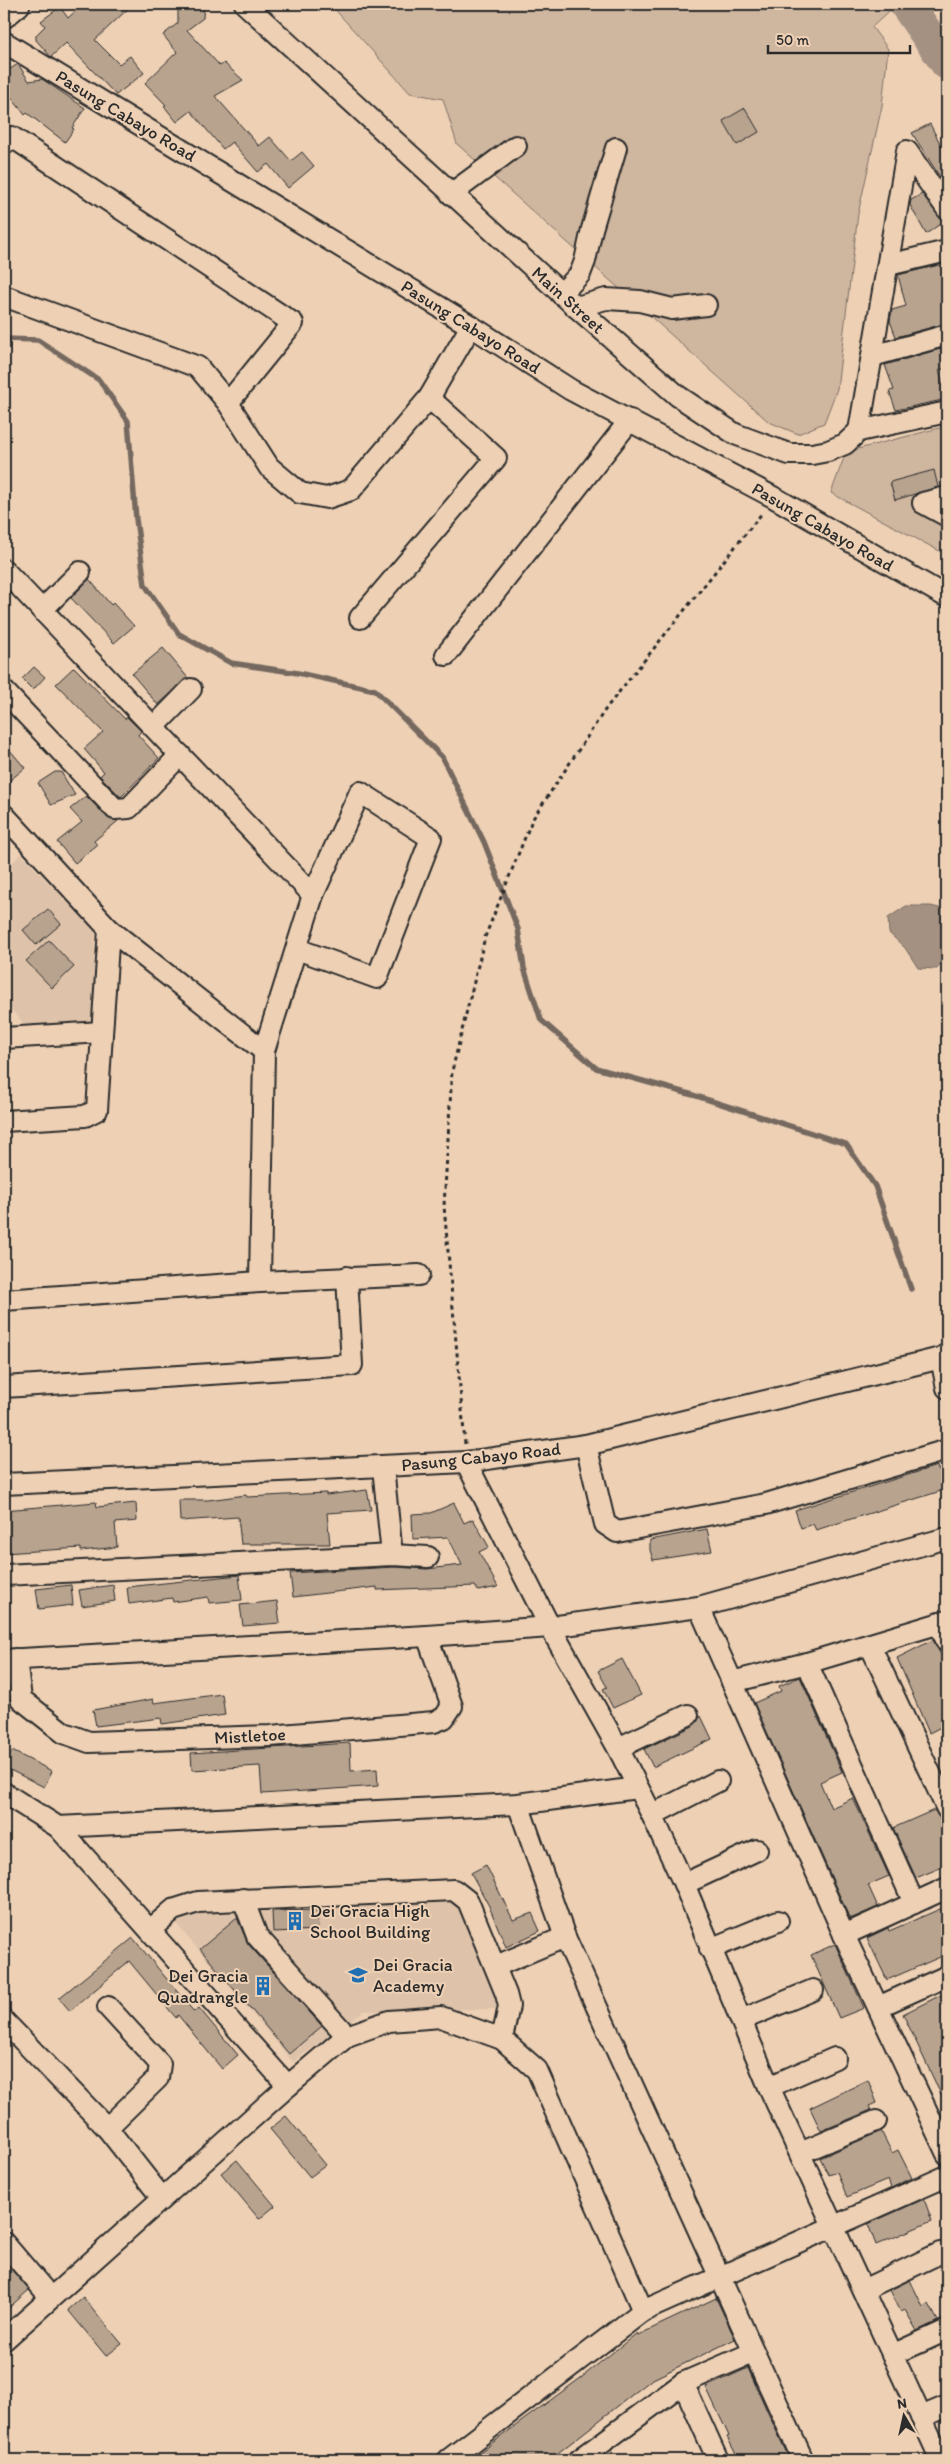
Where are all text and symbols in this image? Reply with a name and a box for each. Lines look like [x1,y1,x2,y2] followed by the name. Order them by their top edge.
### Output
[768,22,911,54] scale bar
[776,31,809,49] text: 50 m
[52,65,201,167] street label: Pasung Cabayo Road
[527,262,609,339] street label: Main Street
[397,275,545,379] street label: Pasung Cabayo Road
[748,477,898,577] street label: Pasung Cabayo Road
[400,1438,562,1476] street label: Pasung Cabayo Road
[214,1723,286,1749] street label: Mistletoe
[310,1900,431,1943] place label: Dei Gracia High School Building
[284,1910,306,1932] building icon: Dei Gracia High School Building
[373,1954,453,1997] place label: Dei Gracia Academy
[347,1964,369,1986] school or university icon: Dei Gracia Academy
[157,1965,248,2008] place label: Dei Gracia Quadrangle
[252,1975,274,1997] building icon: Dei Gracia Quadrangle
[878,2392,928,2442] north arrow
[896,2395,908,2413] text: N

